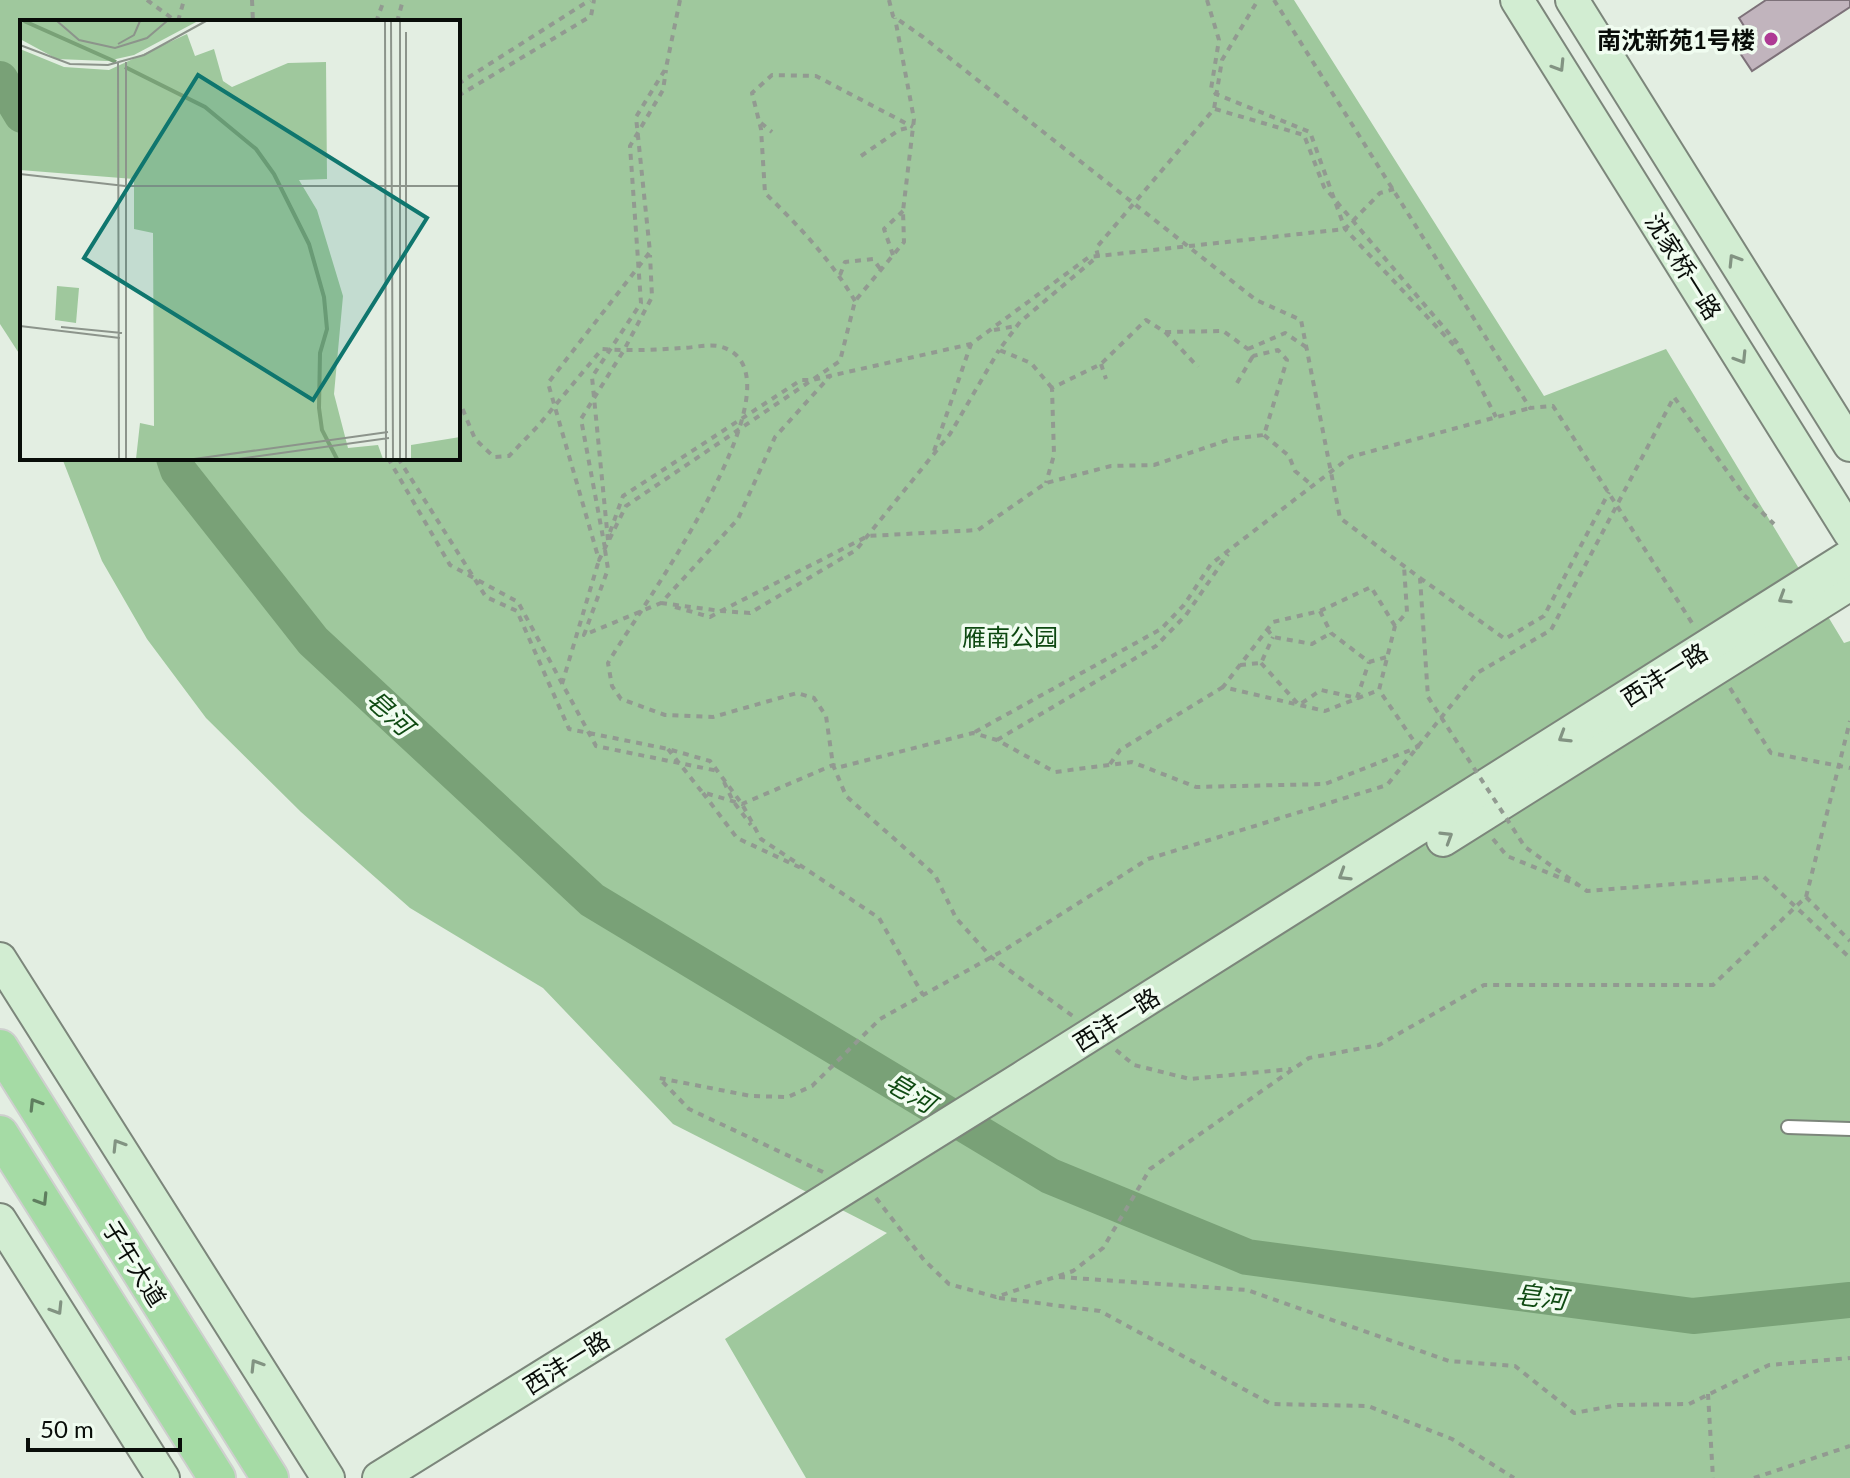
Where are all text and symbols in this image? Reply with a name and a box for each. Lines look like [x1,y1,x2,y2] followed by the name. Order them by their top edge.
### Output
[20,20,460,460] inset map
[1597,25,1755,54] place label: 南沈新苑1号楼
[1762,30,1780,48] marker: 南沈新苑1号楼
[1549,57,1564,72] one-way arrow
[1640,207,1728,325] street label: 沈家桥一路
[1729,254,1744,269] one-way arrow
[1731,349,1746,364] one-way arrow
[1778,588,1793,604] one-way arrow
[962,622,1058,651] park label: 雁南公园
[1616,636,1712,712] street label: 西沣一路
[360,683,424,745] water label: 皂河
[1558,727,1573,742] one-way arrow
[1438,831,1453,847] one-way arrow
[1338,866,1353,881] one-way arrow
[1068,981,1164,1057] street label: 西沣一路
[880,1065,946,1122] water label: 皂河
[29,1098,44,1113] one-way arrow
[112,1139,127,1154] one-way arrow
[32,1192,47,1206] one-way arrow
[97,1215,173,1311] street label: 子午大道
[1513,1277,1574,1316] water label: 皂河
[47,1300,62,1315] one-way arrow
[518,1324,614,1400] street label: 西沣一路
[251,1359,266,1374] one-way arrow
[28,1402,180,1452] scale bar
[40,1414,94,1443] text: 50 m

